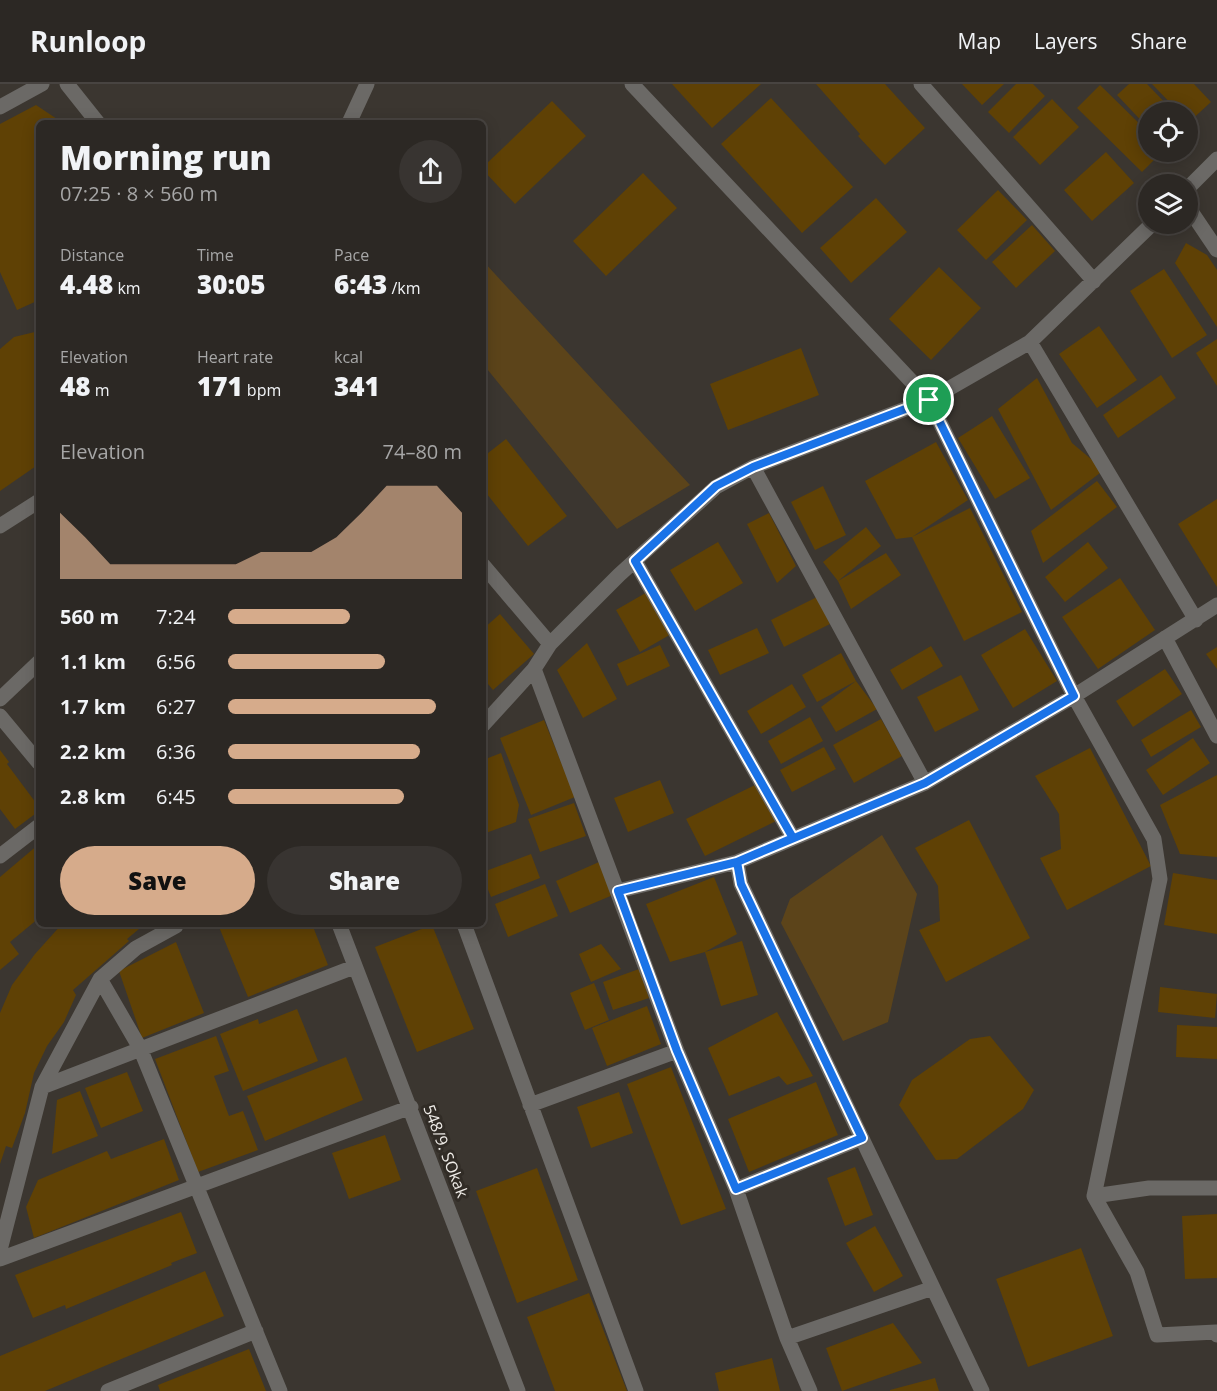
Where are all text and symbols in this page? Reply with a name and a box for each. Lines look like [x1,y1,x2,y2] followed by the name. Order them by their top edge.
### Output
[30,22,146,60] text: Runloop
[958,27,1001,55] text: Map
[1034,27,1098,55] text: Layers
[1131,27,1187,55] text: Share
[1138,102,1198,234] map controls
[1138,102,1198,162] button: locate
[60,135,272,180] text: Morning run
[399,140,462,203] button: share
[1138,174,1198,234] button: layers
[60,180,218,207] text: 07:25 · 8 × 560 m
[60,244,124,266] text: Distance
[197,244,234,266] text: Time
[334,244,369,266] text: Pace
[60,266,113,302] text: 4.48
[197,266,265,302] text: 30:05
[334,266,387,302] text: 6:43
[113,277,141,299] text: km
[387,277,420,299] text: /km
[60,346,128,368] text: Elevation
[197,346,273,368] text: Heart rate
[334,346,363,368] text: kcal
[60,368,90,404] text: 48
[197,368,243,404] text: 171
[334,368,380,404] text: 341
[903,374,954,425] pin
[90,379,109,401] text: m
[243,379,281,401] text: bpm
[912,383,945,416] icon: arrive
[60,438,145,465] text: Elevation
[383,438,462,465] text: 74–80 m
[60,603,119,630] text: 560 m
[156,603,196,630] text: 7:24
[60,648,126,675] text: 1.1 km
[156,648,196,675] text: 6:56
[60,693,126,720] text: 1.7 km
[156,693,196,720] text: 6:27
[60,738,126,765] text: 2.2 km
[156,738,196,765] text: 6:36
[60,783,126,810] text: 2.8 km
[156,783,196,810] text: 6:45
[60,846,255,915] button: Save
[267,846,462,915] button: Share
[418,1101,474,1201] street label: 548/9. SOkak

